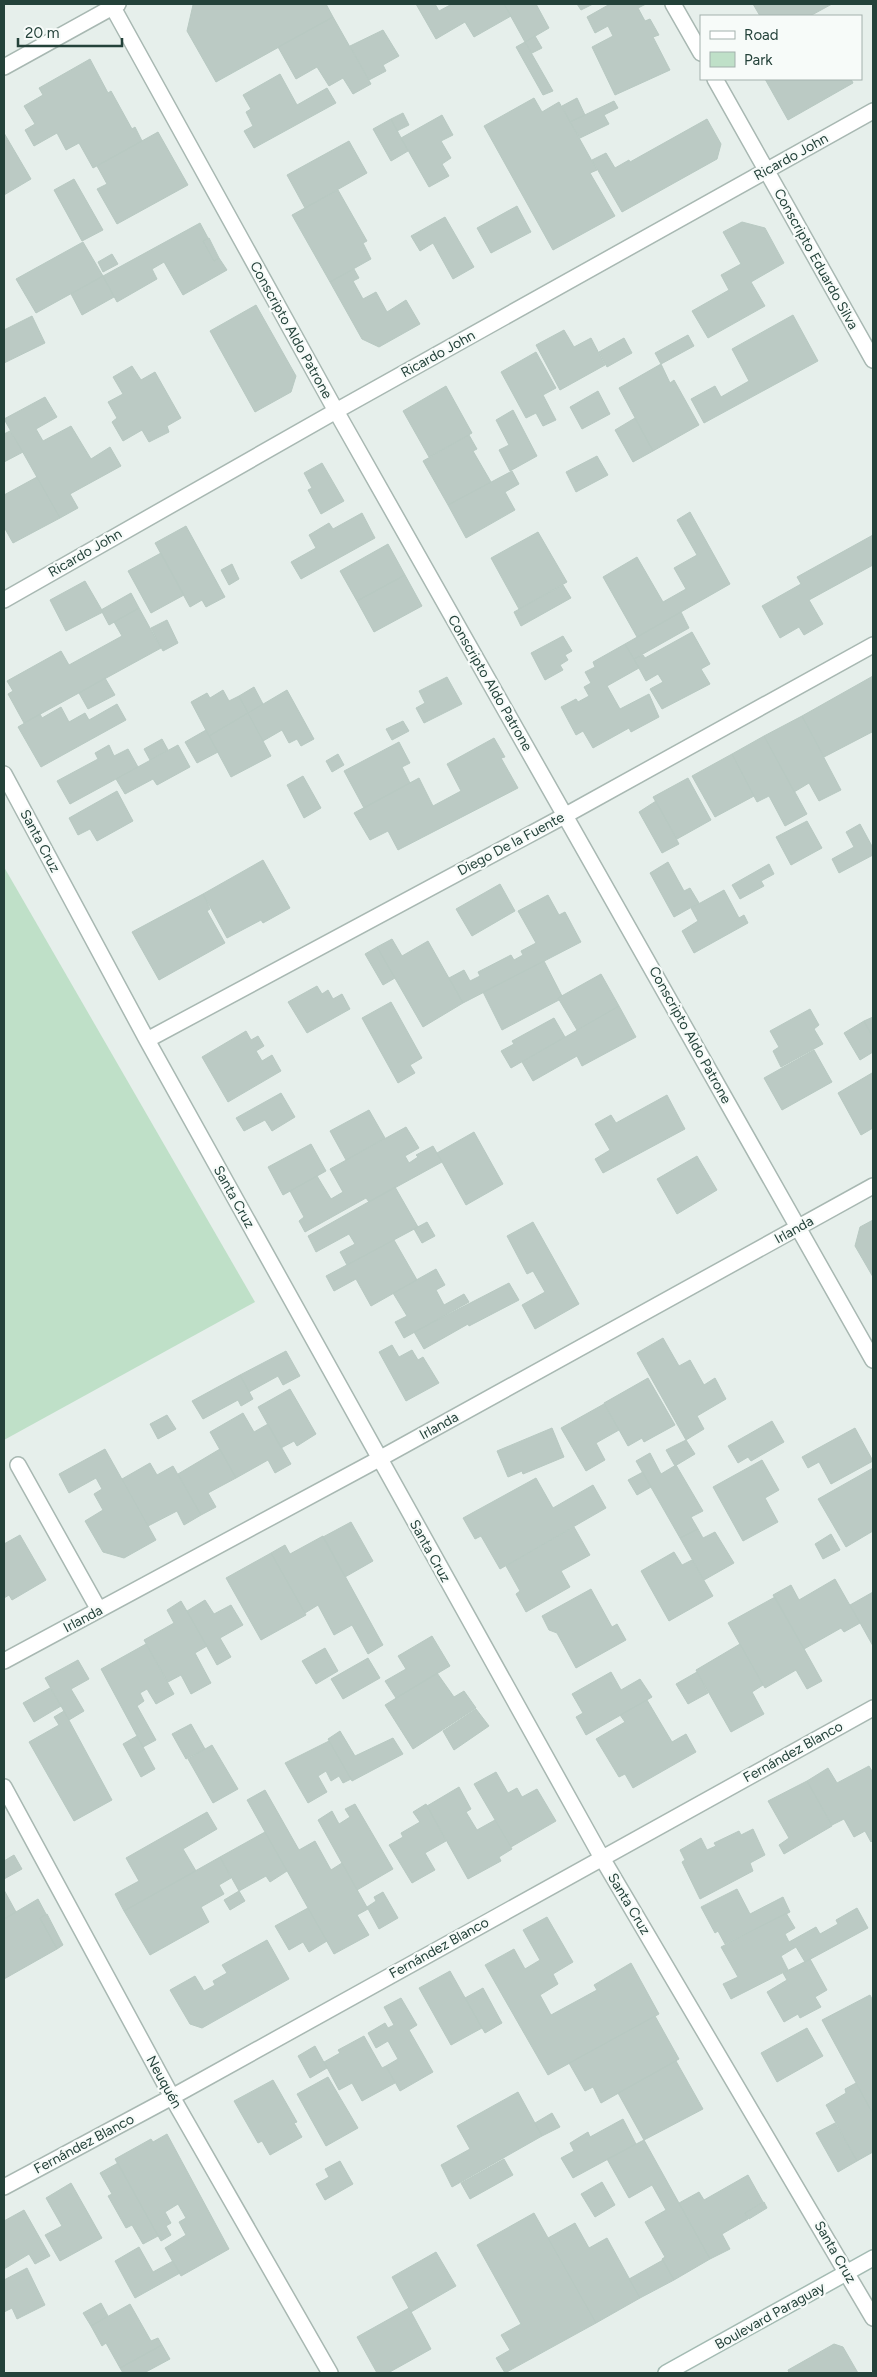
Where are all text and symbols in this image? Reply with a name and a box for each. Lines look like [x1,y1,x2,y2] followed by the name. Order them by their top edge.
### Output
[18,15,121,47] scale bar
[700,15,862,80] legend
[25,24,59,42] text: 20 m
[744,26,779,44] text: Road
[744,51,773,69] text: Park
[751,130,831,184] street label: Ricardo John
[770,186,862,332] street label: Conscripto Eduardo Silva
[246,258,336,402] street label: Conscripto Aldo Patrone
[398,327,478,381] street label: Ricardo John
[45,525,125,581] street label: Ricardo John
[444,612,536,754] street label: Conscripto Aldo Patrone
[16,807,64,876] street label: Santa Cruz
[455,809,568,879] street label: Diego De la Fuente
[645,963,735,1107] street label: Conscripto Aldo Patrone
[210,1163,258,1231] street label: Santa Cruz
[772,1212,816,1248] street label: Irlanda
[417,1408,461,1444] street label: Irlanda
[406,1517,454,1585] street label: Santa Cruz
[61,1602,105,1636] street label: Irlanda
[740,1718,846,1786] street label: Fernández Blanco
[604,1870,654,1938] street label: Santa Cruz
[386,1914,492,1982] street label: Fernández Blanco
[143,2053,186,2112] street label: Neuquén
[31,2110,137,2178] street label: Fernández Blanco
[810,2218,860,2286] street label: Santa Cruz
[712,2278,828,2353] street label: Boulevard Paraguay

